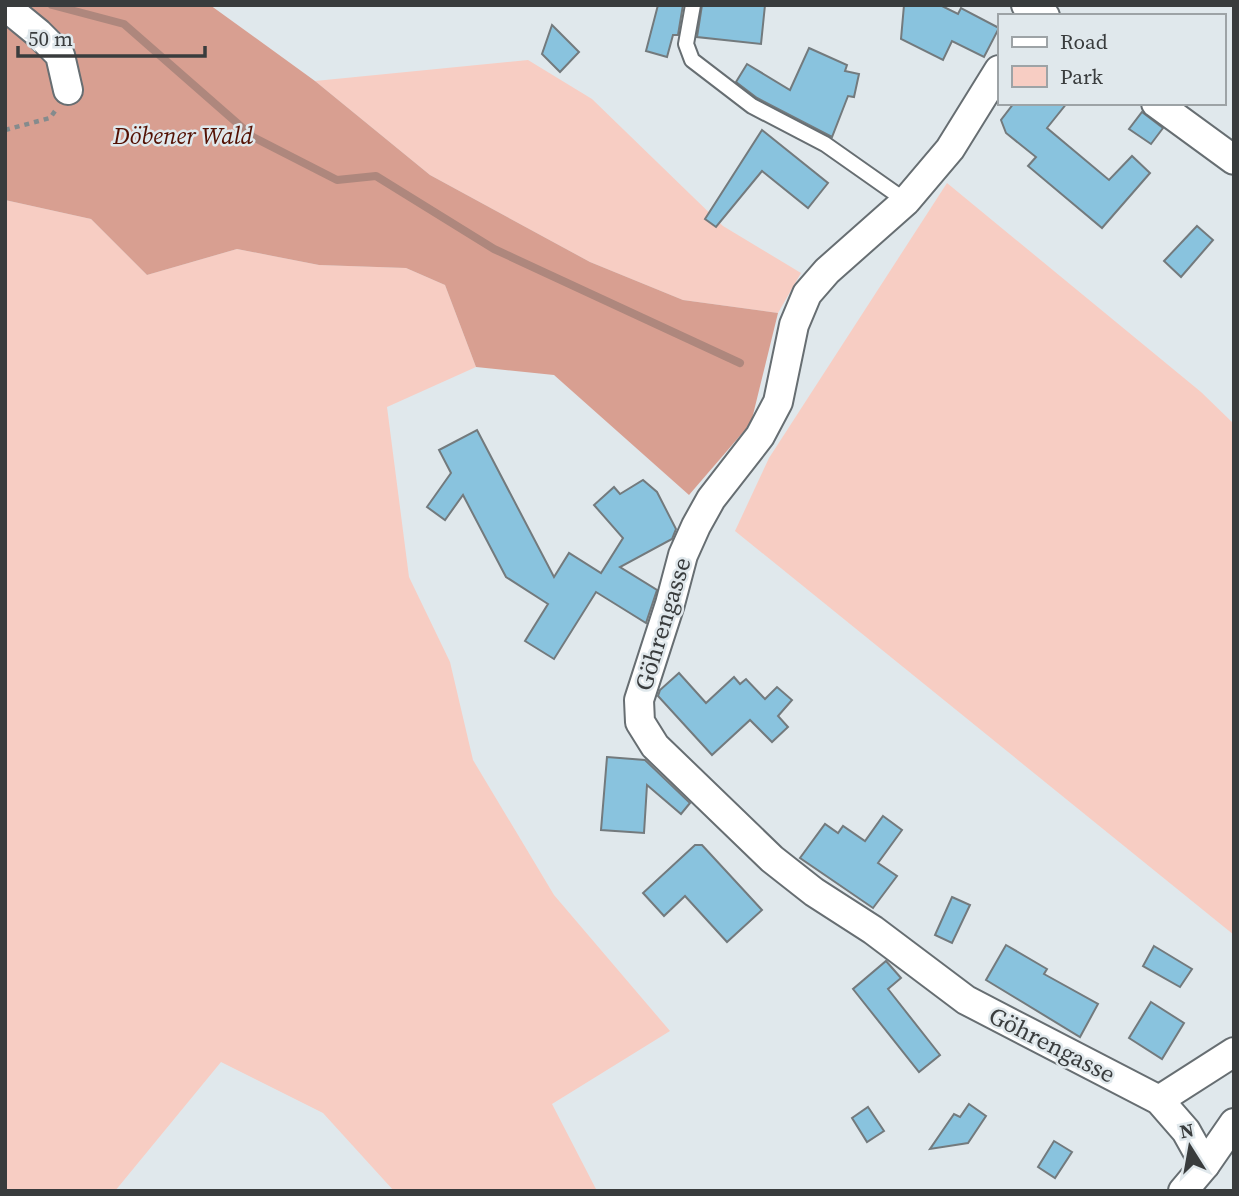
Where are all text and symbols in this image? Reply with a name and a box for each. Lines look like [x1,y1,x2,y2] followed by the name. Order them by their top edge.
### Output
[18,14,205,58] scale bar
[998,14,1225,105] legend
[28,24,73,53] text: 50 m
[1060,27,1108,56] text: Road
[1060,62,1104,91] text: Park
[112,119,253,152] park label: Döbener Wald
[627,553,698,695] street label: Göhrengasse
[983,999,1121,1091] street label: Göhrengasse
[1155,1112,1225,1182] north arrow
[1177,1116,1196,1144] text: N

